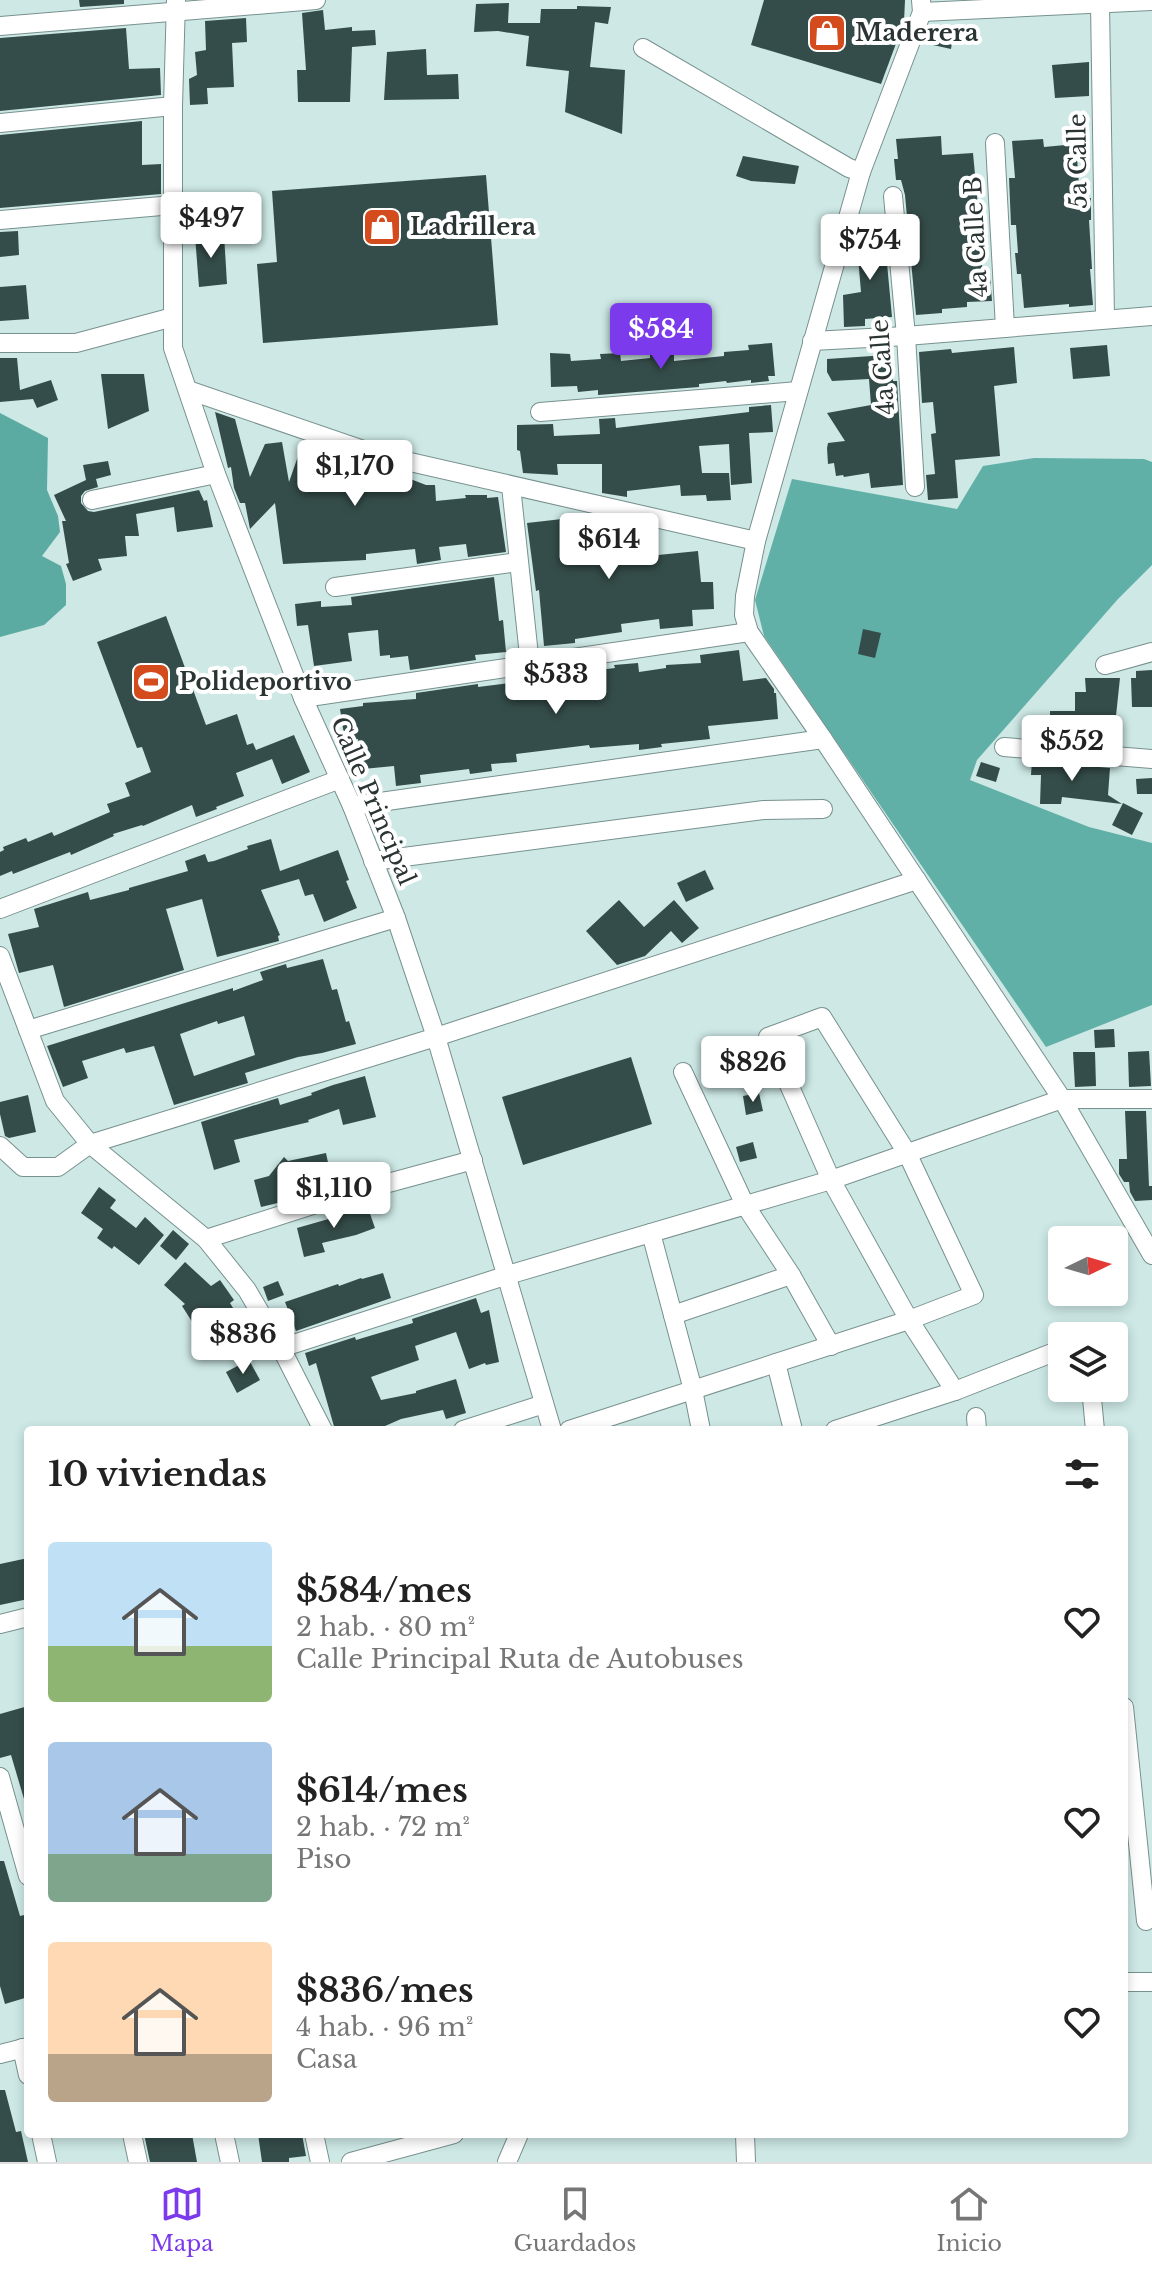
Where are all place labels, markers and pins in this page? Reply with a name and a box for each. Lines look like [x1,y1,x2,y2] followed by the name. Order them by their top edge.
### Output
[806,12,848,54] shop icon: Maderera
[855,18,979,47] place label: Maderera
[164,192,258,260] pin: $497
[361,206,403,248] shop icon: Ladrillera
[410,212,536,241] place label: Ladrillera
[823,214,917,282] pin: $754
[614,303,708,371] pin: $584
[290,440,420,508] pin: $1,170
[562,513,656,581] pin: $614
[509,648,603,716] pin: $533
[130,661,172,703] sports icon: Polideportivo
[179,667,352,696] place label: Polideportivo
[1025,715,1119,783] pin: $552
[706,1036,800,1104] pin: $826
[269,1162,399,1230] pin: $1,110
[196,1308,290,1376] pin: $836

